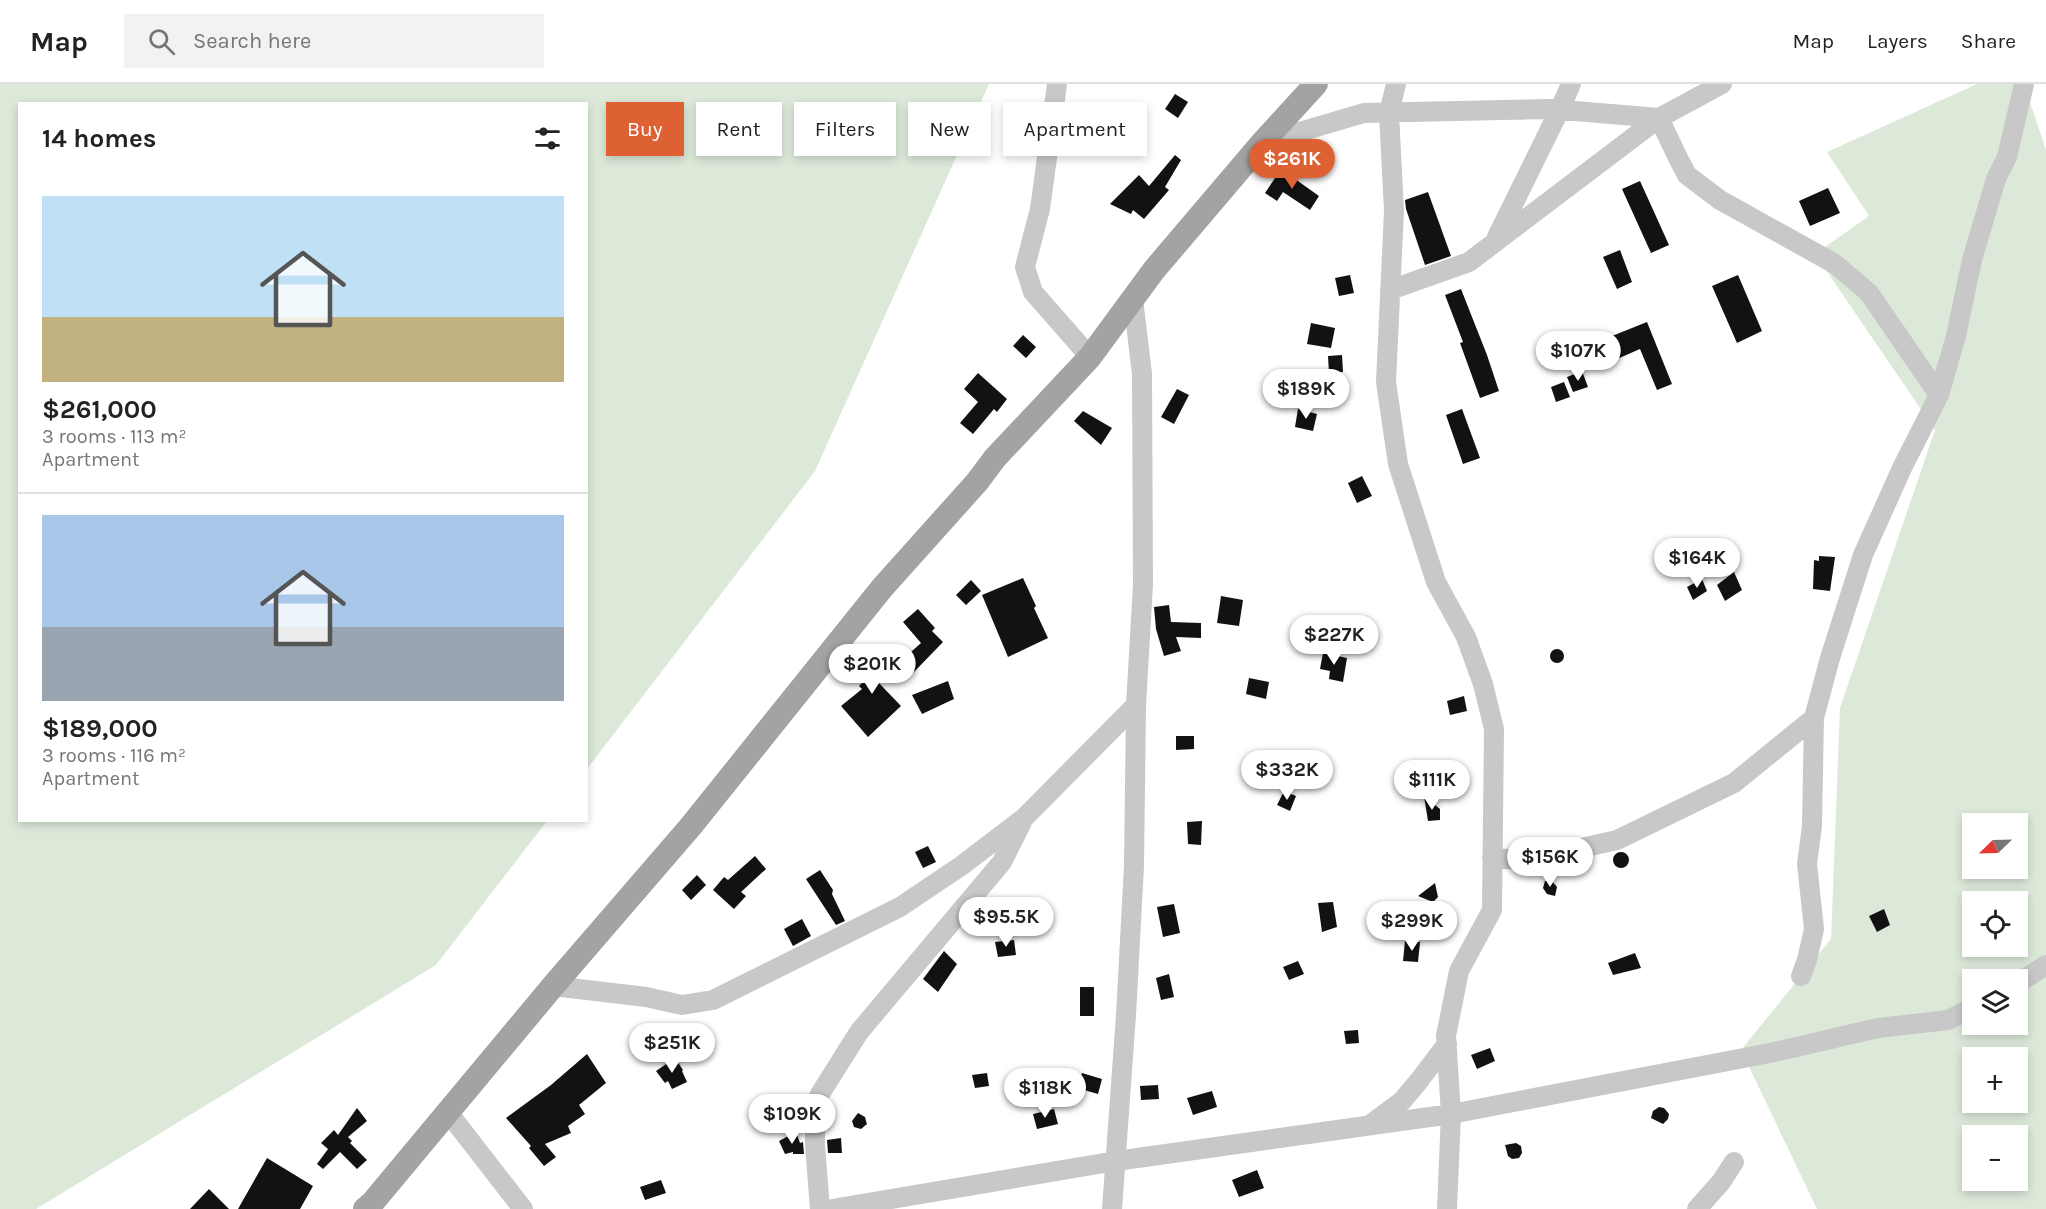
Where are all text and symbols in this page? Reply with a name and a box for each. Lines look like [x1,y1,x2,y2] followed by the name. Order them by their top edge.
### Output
[124,14,544,68] search box
[30,25,88,58] text: Map
[145,25,178,58] icon: search
[193,28,311,54] text: Search here
[1792,29,1834,53] text: Map
[1867,29,1928,53] text: Layers
[1961,29,2016,53] text: Share
[606,102,684,156] chip: Buy
[696,102,782,156] chip: Rent
[794,102,896,156] chip: Filters
[908,102,991,156] chip: New
[1003,102,1147,156] chip: Apartment
[531,122,564,155] icon: filters
[42,123,156,154] text: 14 homes
[1250,139,1334,190] pin: $261K
[1263,147,1321,170] text: $261K
[249,235,357,343] icon: home
[1536,331,1620,382] pin: $107K
[1550,339,1606,362] text: $107K
[1264,369,1348,420] pin: $189K
[1276,377,1336,400] text: $189K
[42,394,157,425] text: $261,000
[42,425,186,448] text: 3 rooms · 113 m²
[42,448,140,471] text: Apartment
[1655,538,1739,589] pin: $164K
[1668,546,1726,569] text: $164K
[249,554,357,662] icon: home
[1292,615,1376,666] pin: $227K
[1303,623,1365,646] text: $227K
[830,644,914,695] pin: $201K
[843,652,901,675] text: $201K
[42,713,158,744] text: $189,000
[42,744,186,767] text: 3 rooms · 116 m²
[1245,750,1329,801] pin: $332K
[1255,758,1319,781] text: $332K
[1390,760,1474,811] pin: $111K
[42,767,140,790] text: Apartment
[1408,768,1456,791] text: $111K
[1962,813,2028,879] north arrow
[1962,813,2028,1191] map controls
[1508,837,1592,888] pin: $156K
[1521,845,1579,868] text: $156K
[1962,891,2028,957] button: locate
[957,897,1055,948] pin: $95.5K
[1370,901,1454,952] pin: $299K
[973,905,1039,928] text: $95.5K
[1380,909,1444,932] text: $299K
[1962,969,2028,1035] button: layers
[630,1023,714,1074] pin: $251K
[643,1031,701,1054] text: $251K
[1962,1047,2028,1113] button: +
[1003,1068,1087,1119] pin: $118K
[1018,1076,1072,1099] text: $118K
[750,1094,834,1145] pin: $109K
[763,1102,821,1125] text: $109K
[1962,1125,2028,1191] button: −

